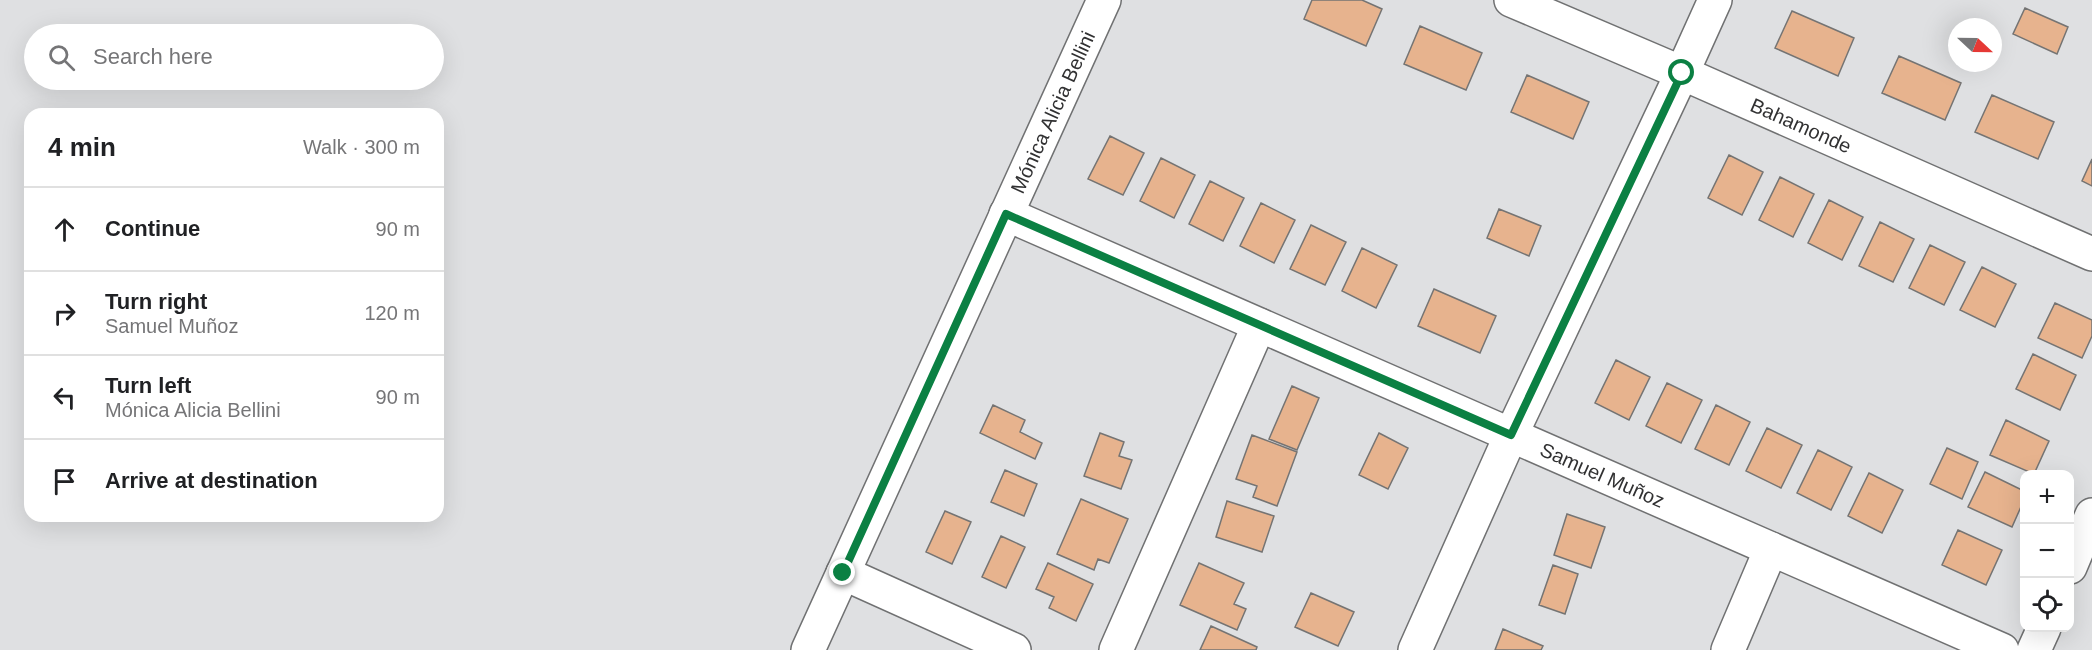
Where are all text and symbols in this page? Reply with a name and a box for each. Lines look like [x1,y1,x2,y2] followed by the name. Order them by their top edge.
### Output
[1948,18,2002,72] north arrow
[24,24,444,90] search box
[1007,28,1099,197] street label: Mónica Alicia Bellini
[45,41,78,74] icon: search
[93,44,213,69] text: Search here
[1668,59,1694,85] route start
[1747,94,1855,157] street label: Bahamonde
[48,132,116,162] text: 4 min
[303,136,420,158] text: Walk · 300 m
[48,213,81,246] icon: ahead
[105,216,200,241] text: Continue
[376,218,420,240] text: 90 m
[105,289,207,314] text: Turn right
[48,297,81,330] icon: right
[364,302,420,324] text: 120 m
[105,315,238,337] text: Samuel Muñoz
[105,373,191,398] text: Turn left
[48,381,81,414] icon: left
[376,386,420,408] text: 90 m
[105,399,281,421] text: Mónica Alicia Bellini
[1537,438,1668,512] street label: Samuel Muñoz
[48,465,81,498] icon: arrive
[105,468,318,493] text: Arrive at destination
[2020,470,2074,632] map controls
[2020,470,2074,524] button: +
[2020,524,2074,578] button: −
[829,559,855,585] route end
[2020,578,2074,632] button: locate

